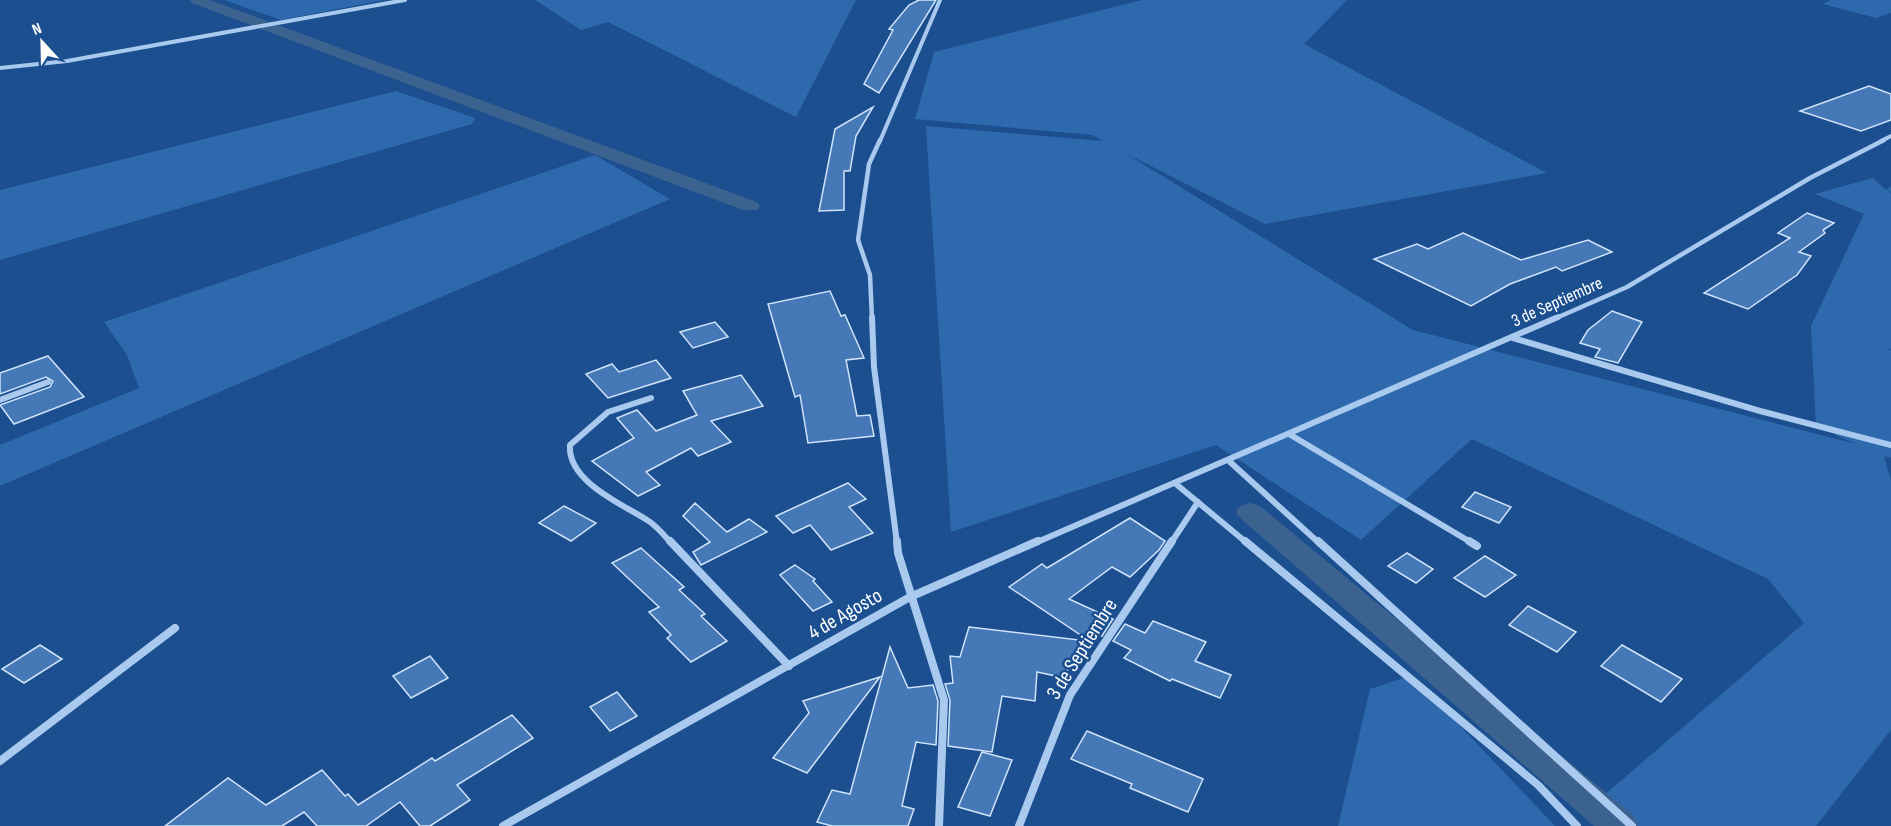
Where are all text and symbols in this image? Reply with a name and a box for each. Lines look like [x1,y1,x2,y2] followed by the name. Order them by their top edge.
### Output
[12,12,72,72] north arrow
[29,19,44,40] text: N
[1508,273,1606,331] street label: 3 de Septiembre
[803,583,887,645] street label: 4 de Agosto
[1041,594,1123,704] street label: 3 de Septiembre

